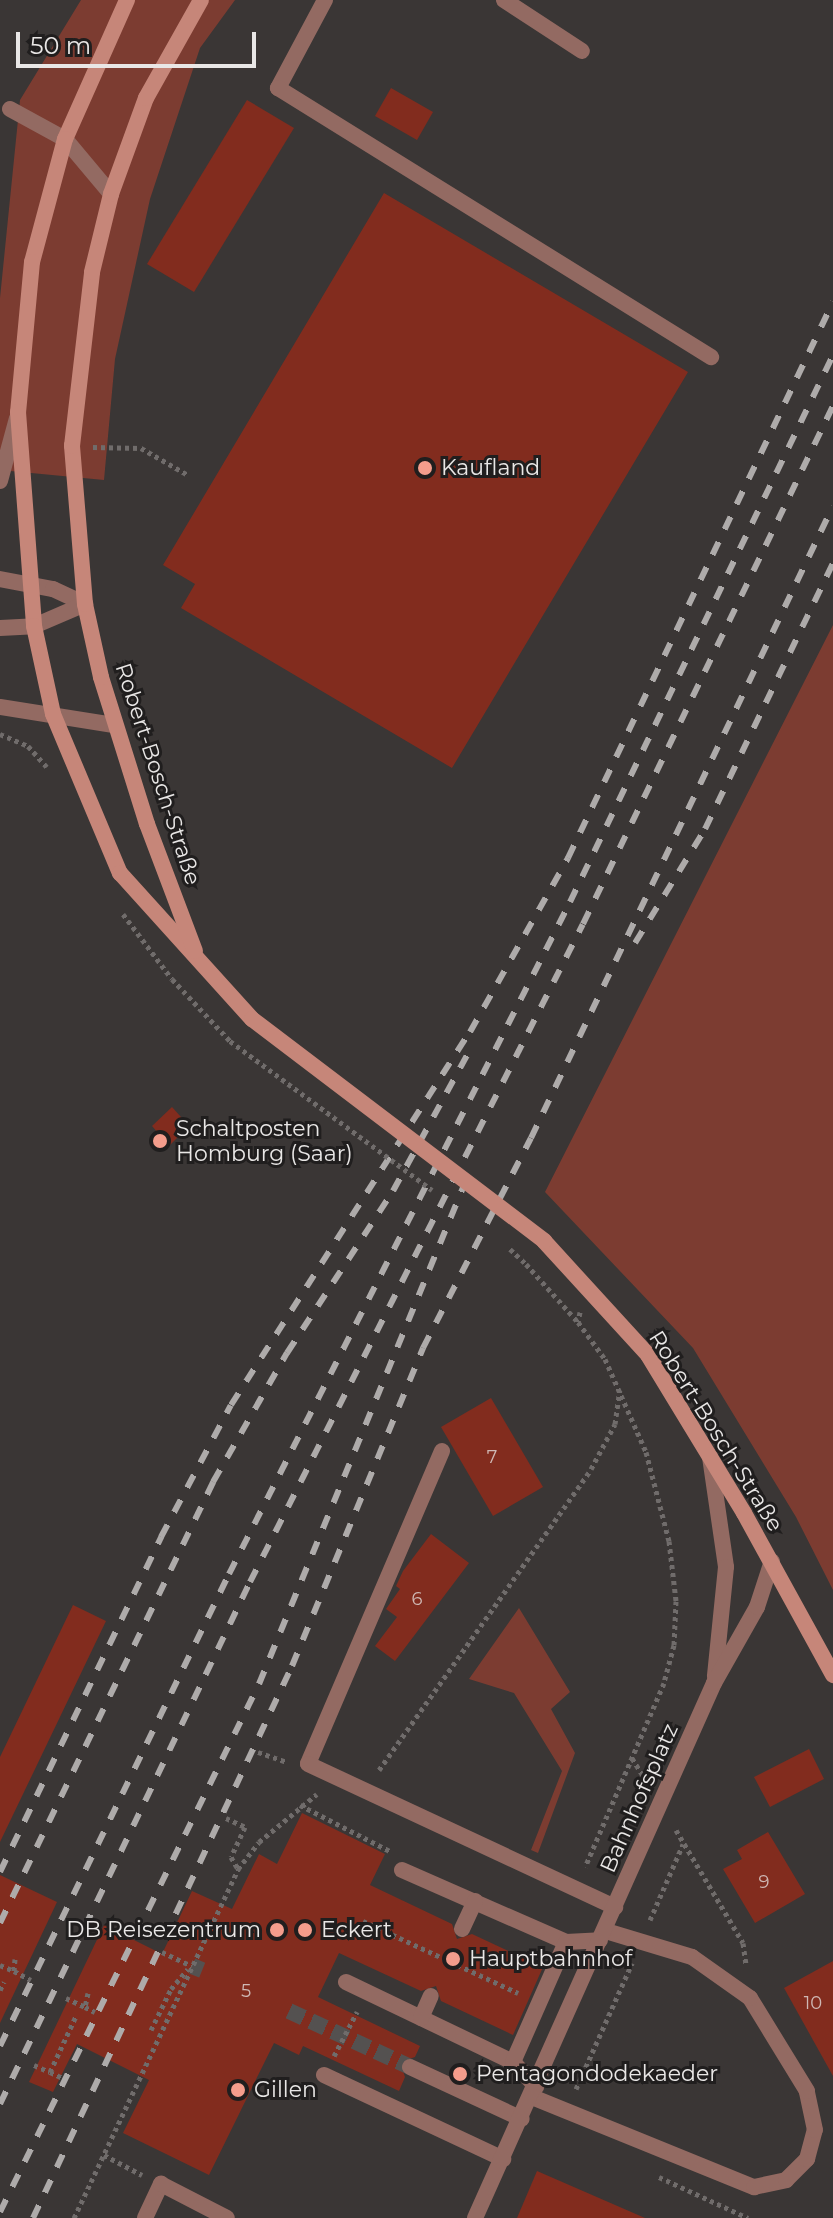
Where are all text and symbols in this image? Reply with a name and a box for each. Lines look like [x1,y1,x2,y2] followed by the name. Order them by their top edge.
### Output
[20,16,260,66] scale bar
[30,31,91,60] text: 50 m
[441,455,540,481] place label: Kaufland
[416,459,434,477] marker: Kaufland
[110,660,206,888] street label: Robert-Bosch-Straße
[176,1115,353,1166] place label: Schaltposten Homburg (Saar)
[151,1132,169,1150] marker: Schaltposten Homburg (Saar)
[643,1326,789,1536] street label: Robert-Bosch-Straße
[487,1446,497,1468] house number: 7
[412,1588,422,1610] house number: 6
[594,1719,684,1877] street label: Bahnhofsplatz
[759,1871,769,1893] house number: 9
[66,1917,261,1943] place label: DB Reisezentrum
[321,1917,392,1943] place label: Eckert
[268,1921,286,1939] marker: DB Reisezentrum
[296,1921,314,1939] marker: Eckert
[469,1946,632,1972] place label: Hauptbahnhof
[444,1950,462,1968] marker: Hauptbahnhof
[241,1980,251,2002] house number: 5
[804,1992,822,2014] house number: 10
[476,2061,718,2087] place label: Pentagondodekaeder
[451,2065,469,2083] marker: Pentagondodekaeder
[254,2077,317,2103] place label: Gillen
[229,2081,247,2099] marker: Gillen

